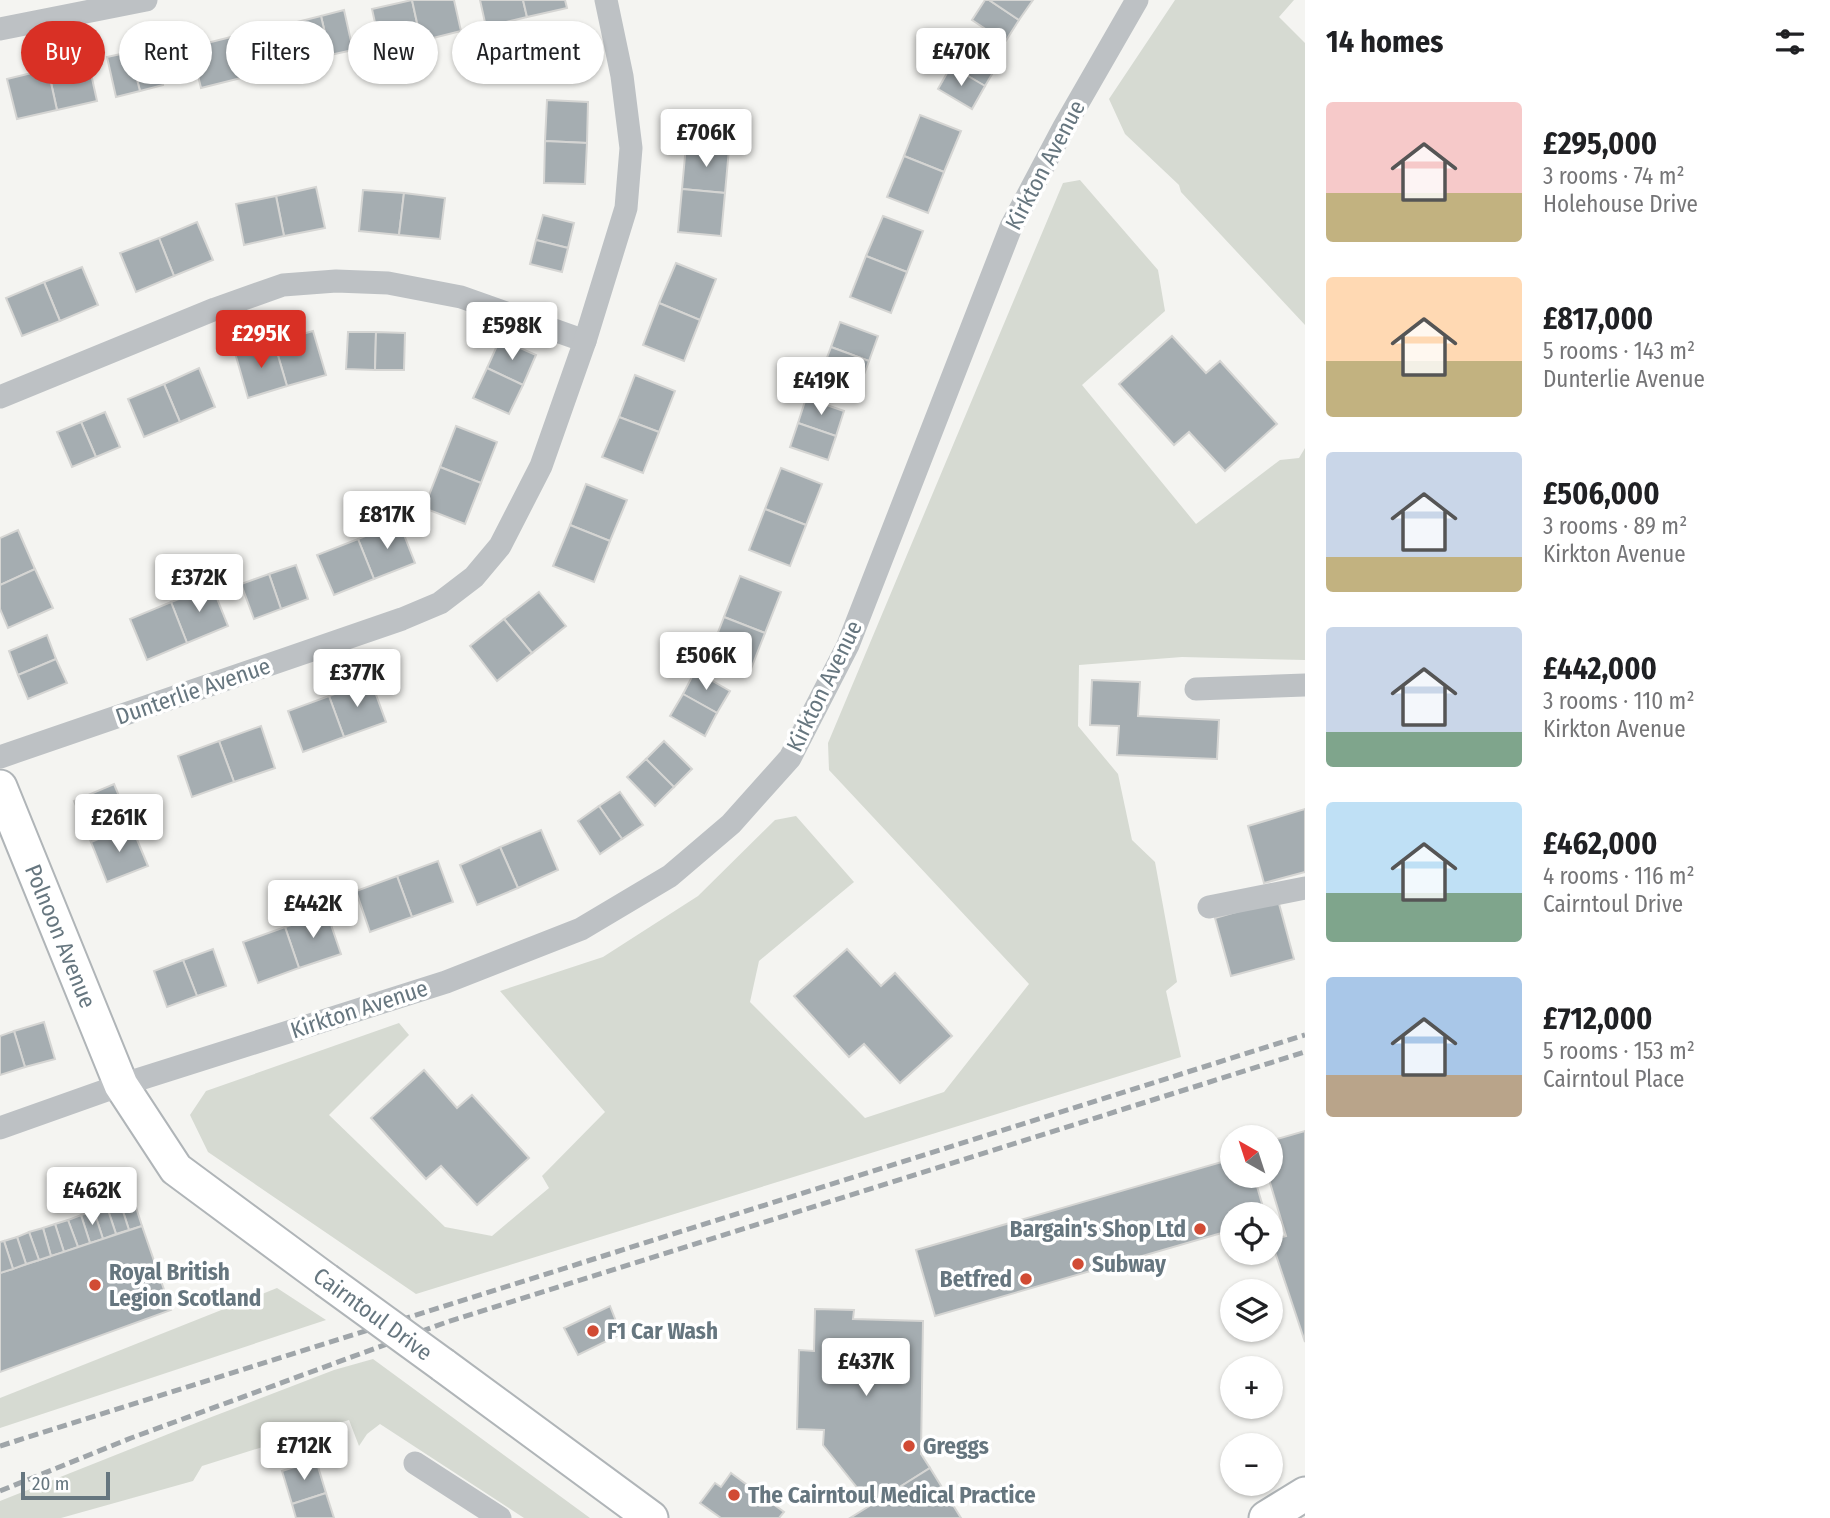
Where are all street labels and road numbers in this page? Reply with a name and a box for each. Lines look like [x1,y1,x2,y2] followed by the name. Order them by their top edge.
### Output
[999,95,1091,235] street label: Kirkton Avenue
[780,616,868,756] street label: Kirkton Avenue
[112,651,274,731] street label: Dunterlie Avenue
[19,860,102,1012] street label: Polnoon Avenue
[287,974,431,1044] street label: Kirkton Avenue
[308,1261,438,1367] street label: Cairntoul Drive

